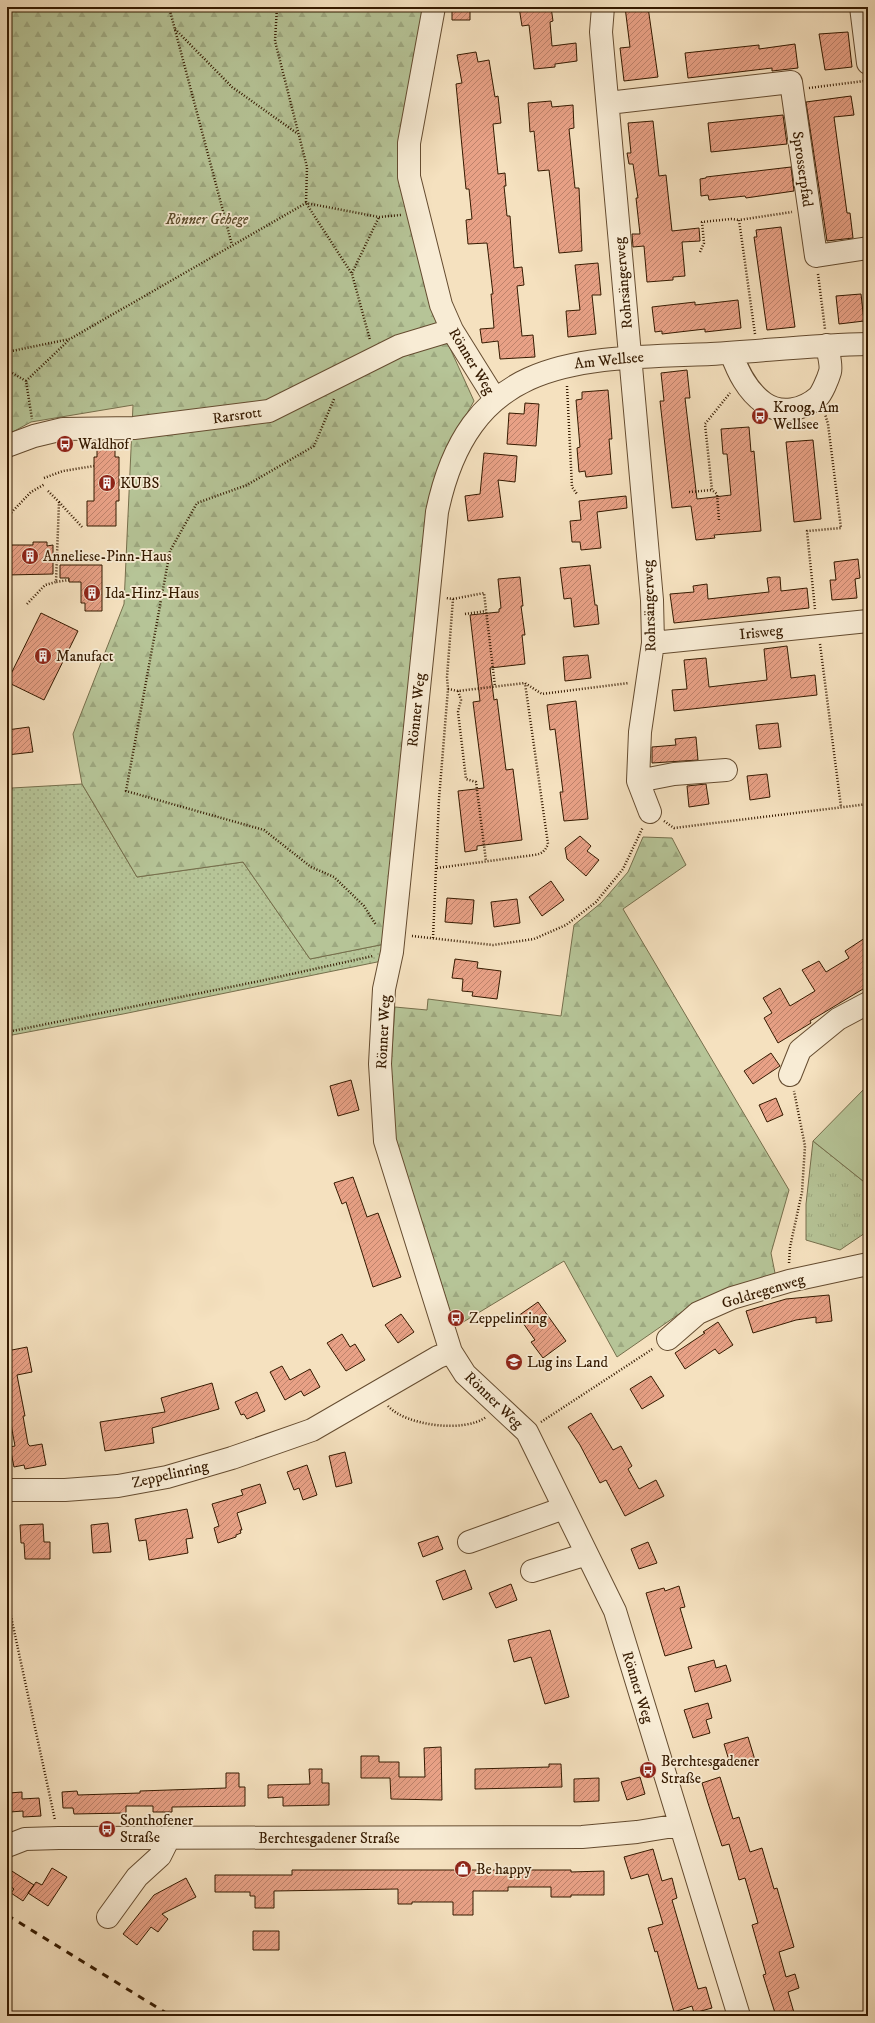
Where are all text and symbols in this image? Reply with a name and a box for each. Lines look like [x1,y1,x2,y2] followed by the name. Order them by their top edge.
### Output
[788,130,817,209] street label: Sprosserpfad
[165,210,249,229] park label: Rönner Gehege
[610,236,637,330] street label: Rohrsängerweg
[444,324,499,399] street label: Rönner Weg
[573,347,645,374] street label: Am Wellsee
[772,398,839,434] place label: Kroog, Am Wellsee
[211,403,263,428] street label: Rarsrott
[750,406,770,426] bus stop icon: Kroog, Am Wellsee
[55,434,75,454] bus stop icon: Waldhof
[77,435,131,454] place label: Waldhof
[97,473,117,493] building icon: KUBS
[120,474,159,493] place label: KUBS
[20,546,40,566] building icon: Anneliese-Pinn-Haus
[43,547,172,566] place label: Anneliese-Pinn-Haus
[638,559,661,652] street label: Rohrsängerweg
[82,583,102,603] building icon: Ida-Hinz-Haus
[105,584,199,603] place label: Ida-Hinz-Haus
[738,621,784,644] street label: Irisweg
[33,646,53,666] building icon: Manufact
[56,647,114,666] place label: Manufact
[403,671,430,748] street label: Rönner Weg
[372,994,395,1070] street label: Rönner Weg
[719,1270,808,1313] street label: Goldregenweg
[446,1308,466,1328] bus stop icon: Zeppelinring
[469,1309,548,1328] place label: Zeppelinring
[504,1352,524,1372] school or university icon: Lug ins Land
[527,1353,608,1372] place label: Lug ins Land
[460,1368,528,1434] street label: Rönner Weg
[130,1456,211,1493] street label: Zeppelinring
[618,1649,658,1726] street label: Rönner Weg
[661,1752,760,1788] place label: Berchtesgadener Straße
[638,1760,658,1780] bus stop icon: Berchtesgadener Straße
[120,1811,194,1847] place label: Sonthofener Straße
[97,1819,117,1839] bus stop icon: Sonthofener Straße
[258,1829,400,1848] street label: Berchtesgadener Straße
[453,1859,473,1879] shop icon: Be happy
[476,1860,532,1879] place label: Be happy

